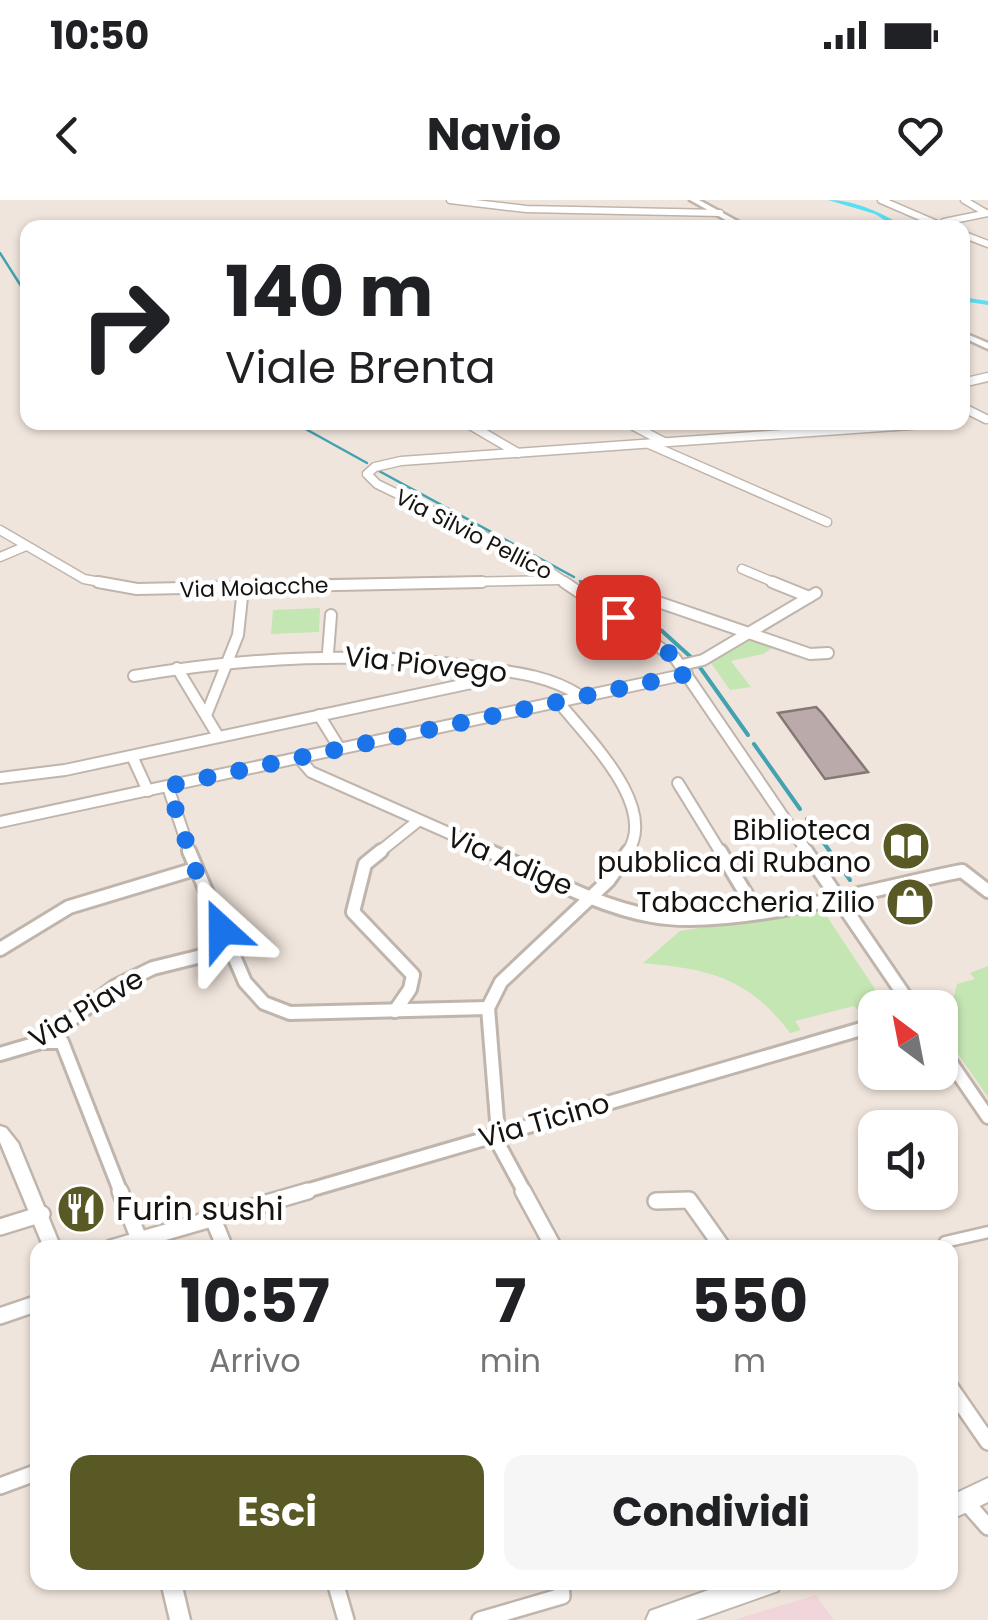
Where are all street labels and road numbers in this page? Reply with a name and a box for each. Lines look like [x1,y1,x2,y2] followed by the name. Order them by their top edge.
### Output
[390,481,558,587] street label: Via Silvio Pellico
[179,569,329,606] street label: Via Moiacche
[343,637,509,692] street label: Via Piovego
[441,817,579,905] street label: Via Adige
[22,959,151,1058] street label: Via Piave
[474,1083,614,1158] street label: Via Ticino

